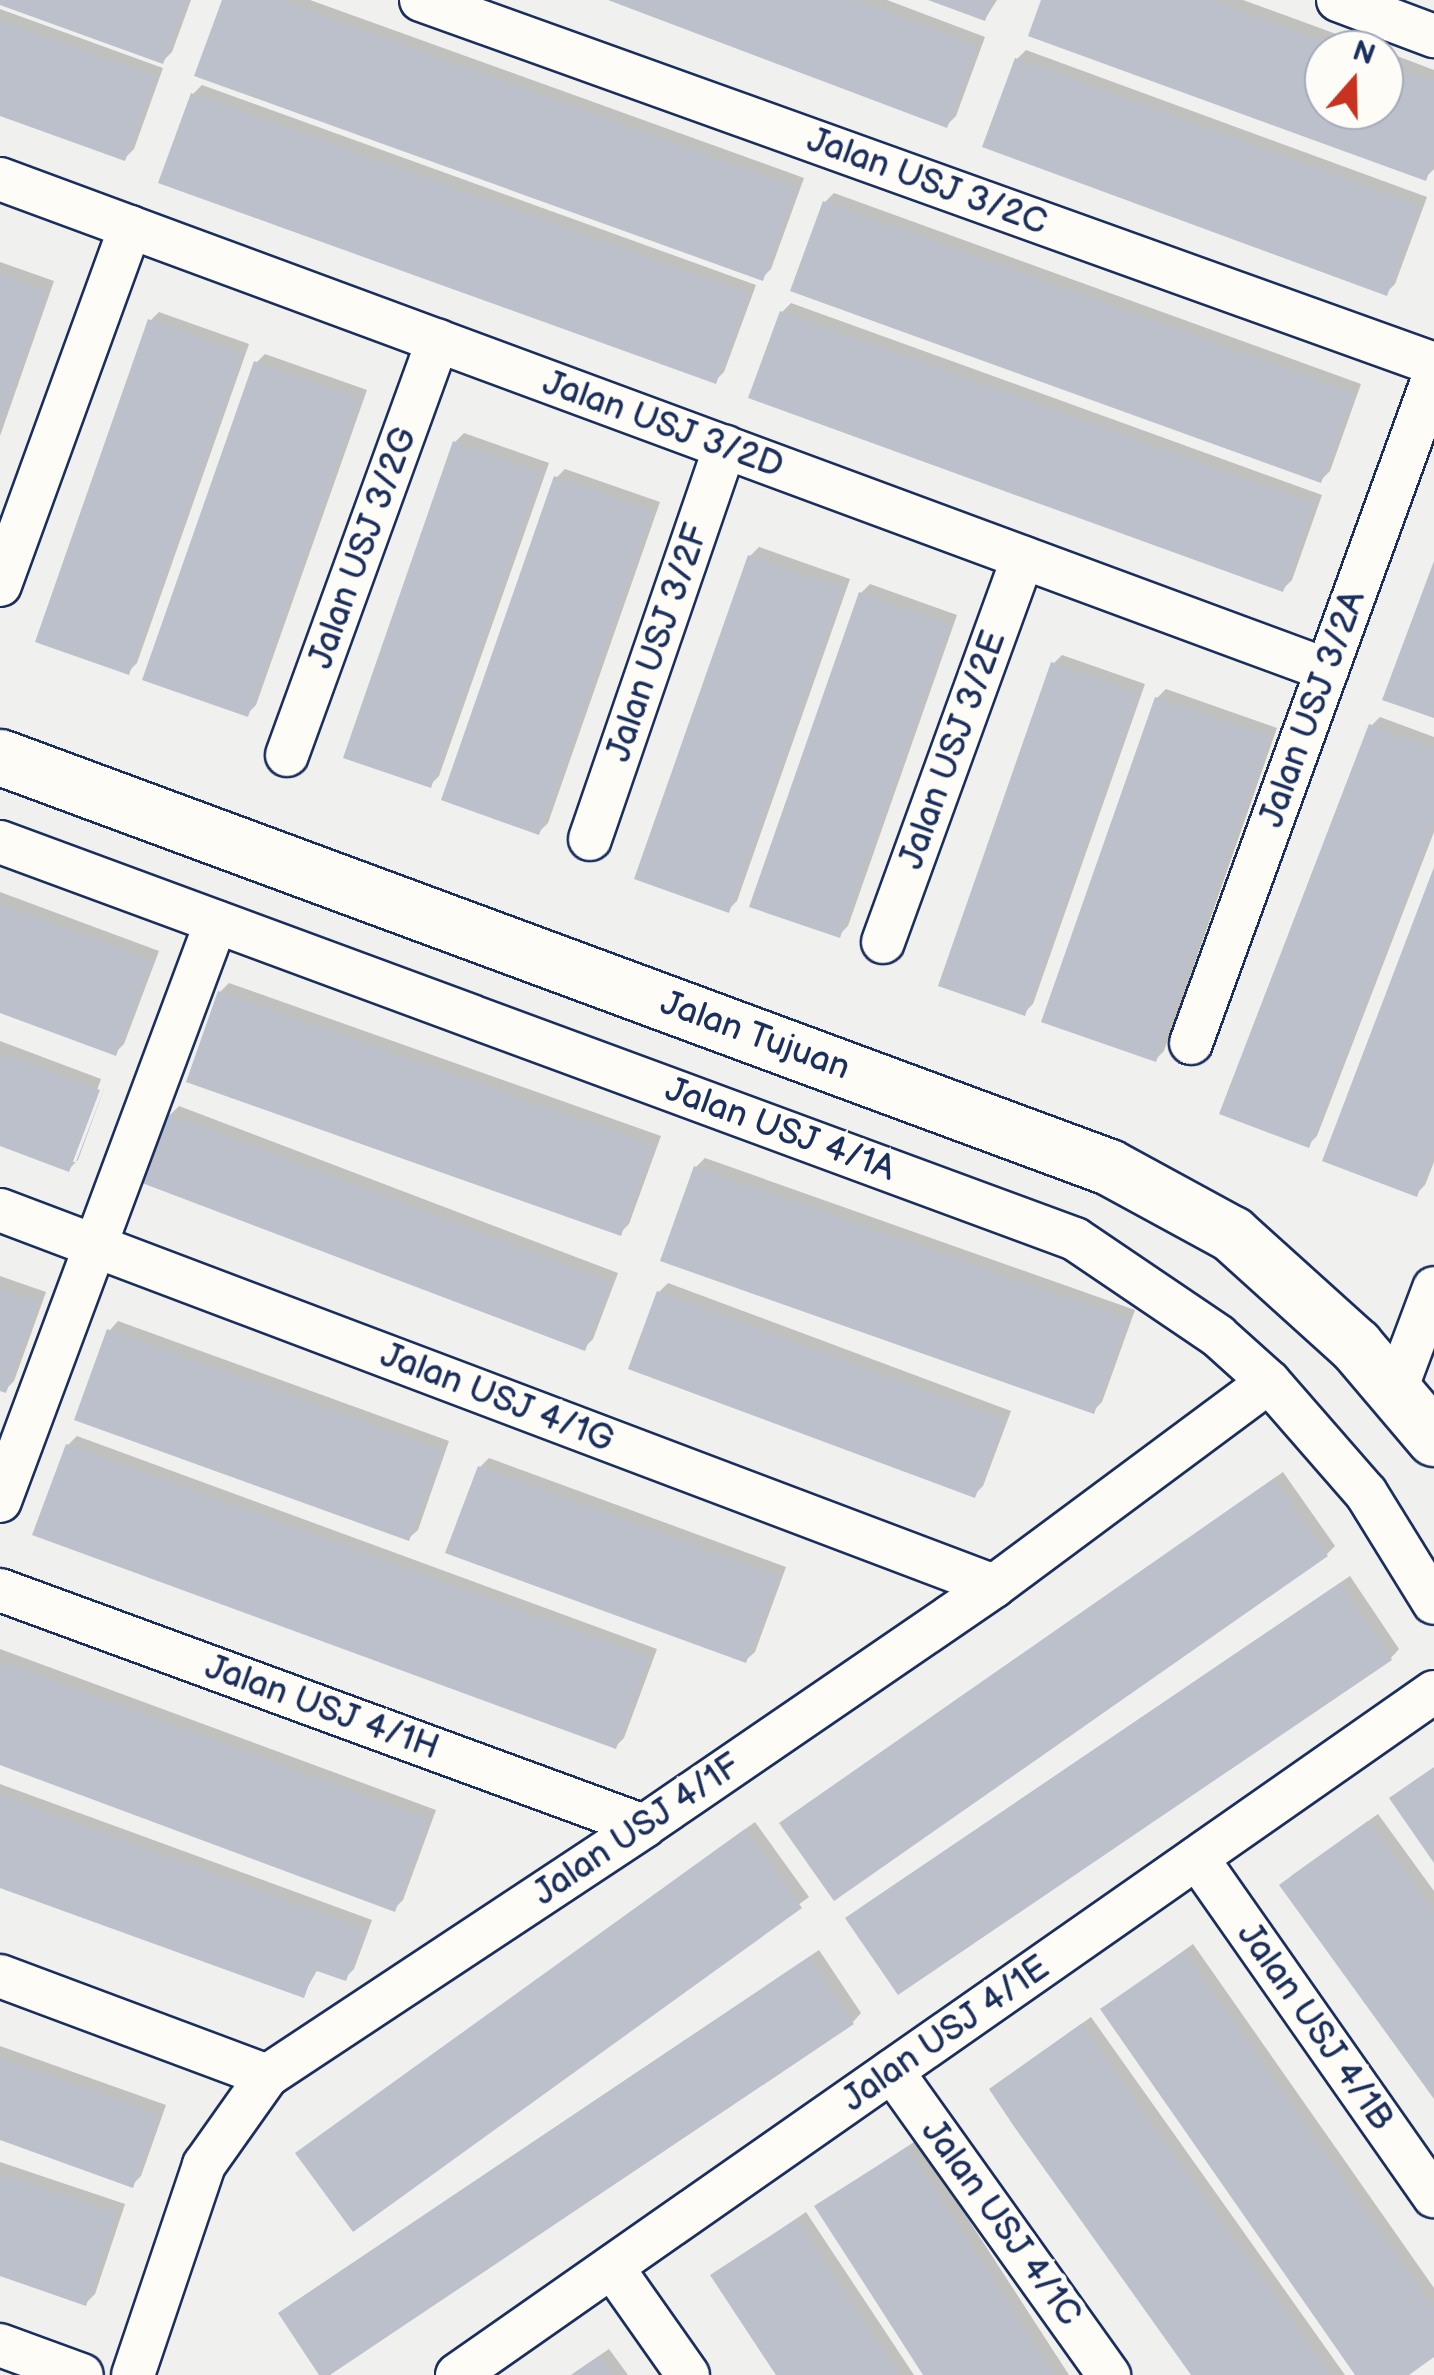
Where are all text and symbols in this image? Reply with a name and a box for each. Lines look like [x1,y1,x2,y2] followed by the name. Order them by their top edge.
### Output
[1304,30,1404,130] north arrow
[1348,34,1379,72] text: N
[801,119,1053,245] street label: Jalan USJ 3/2C
[537,362,789,488] street label: Jalan USJ 3/2D
[300,422,426,674] street label: Jalan USJ 3/2G
[598,519,718,767] street label: Jalan USJ 3/2F
[1251,585,1375,833] street label: Jalan USJ 3/2A
[890,625,1016,875] street label: Jalan USJ 3/2E
[654,982,856,1090] street label: Jalan Tujuan
[659,1069,901,1191] street label: Jalan USJ 4/1A
[375,1334,619,1462] street label: Jalan USJ 4/1G
[200,1646,444,1770] street label: Jalan USJ 4/1H
[525,1745,749,1915] street label: Jalan USJ 4/1F
[1228,1915,1402,2139] street label: Jalan USJ 4/1B
[834,1947,1058,2121] street label: Jalan USJ 4/1E
[912,2112,1090,2334] street label: Jalan USJ 4/1C

